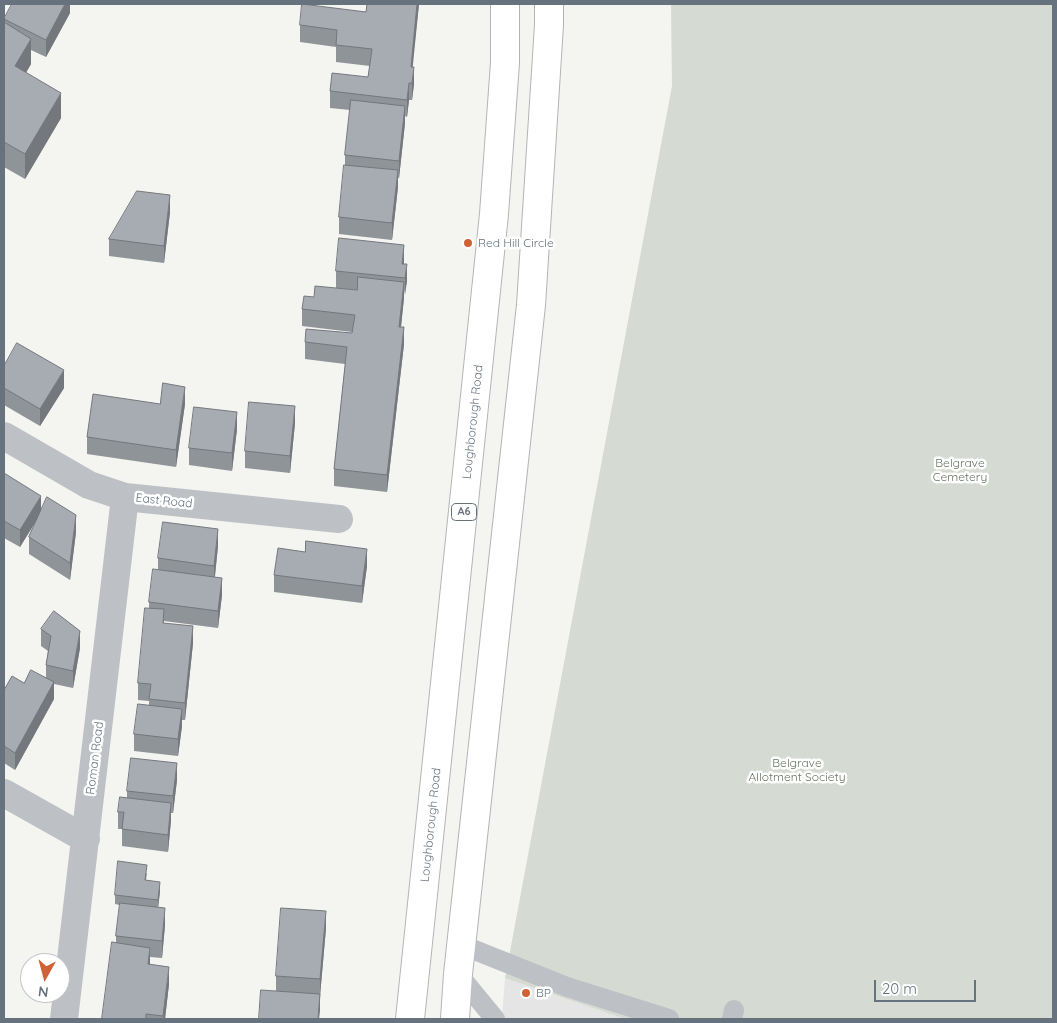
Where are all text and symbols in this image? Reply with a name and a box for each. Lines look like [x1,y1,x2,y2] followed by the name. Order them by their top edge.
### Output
[478,236,554,250] place label: Red Hill Circle
[462,237,474,249] marker: Red Hill Circle
[460,364,486,480] street label: Loughborough Road
[933,456,987,484] park label: Belgrave Cemetery
[135,491,193,511] street label: East Road
[452,504,476,520] road number: A6
[83,721,107,795] street label: Roman Road
[749,756,845,784] park label: Belgrave Allotment Society
[418,767,444,883] street label: Loughborough Road
[20,953,70,1003] north arrow
[877,970,980,1002] scale bar
[882,979,917,998] text: 20 m
[37,982,50,1001] text: N
[536,986,551,1000] place label: BP
[520,987,532,999] marker: BP

